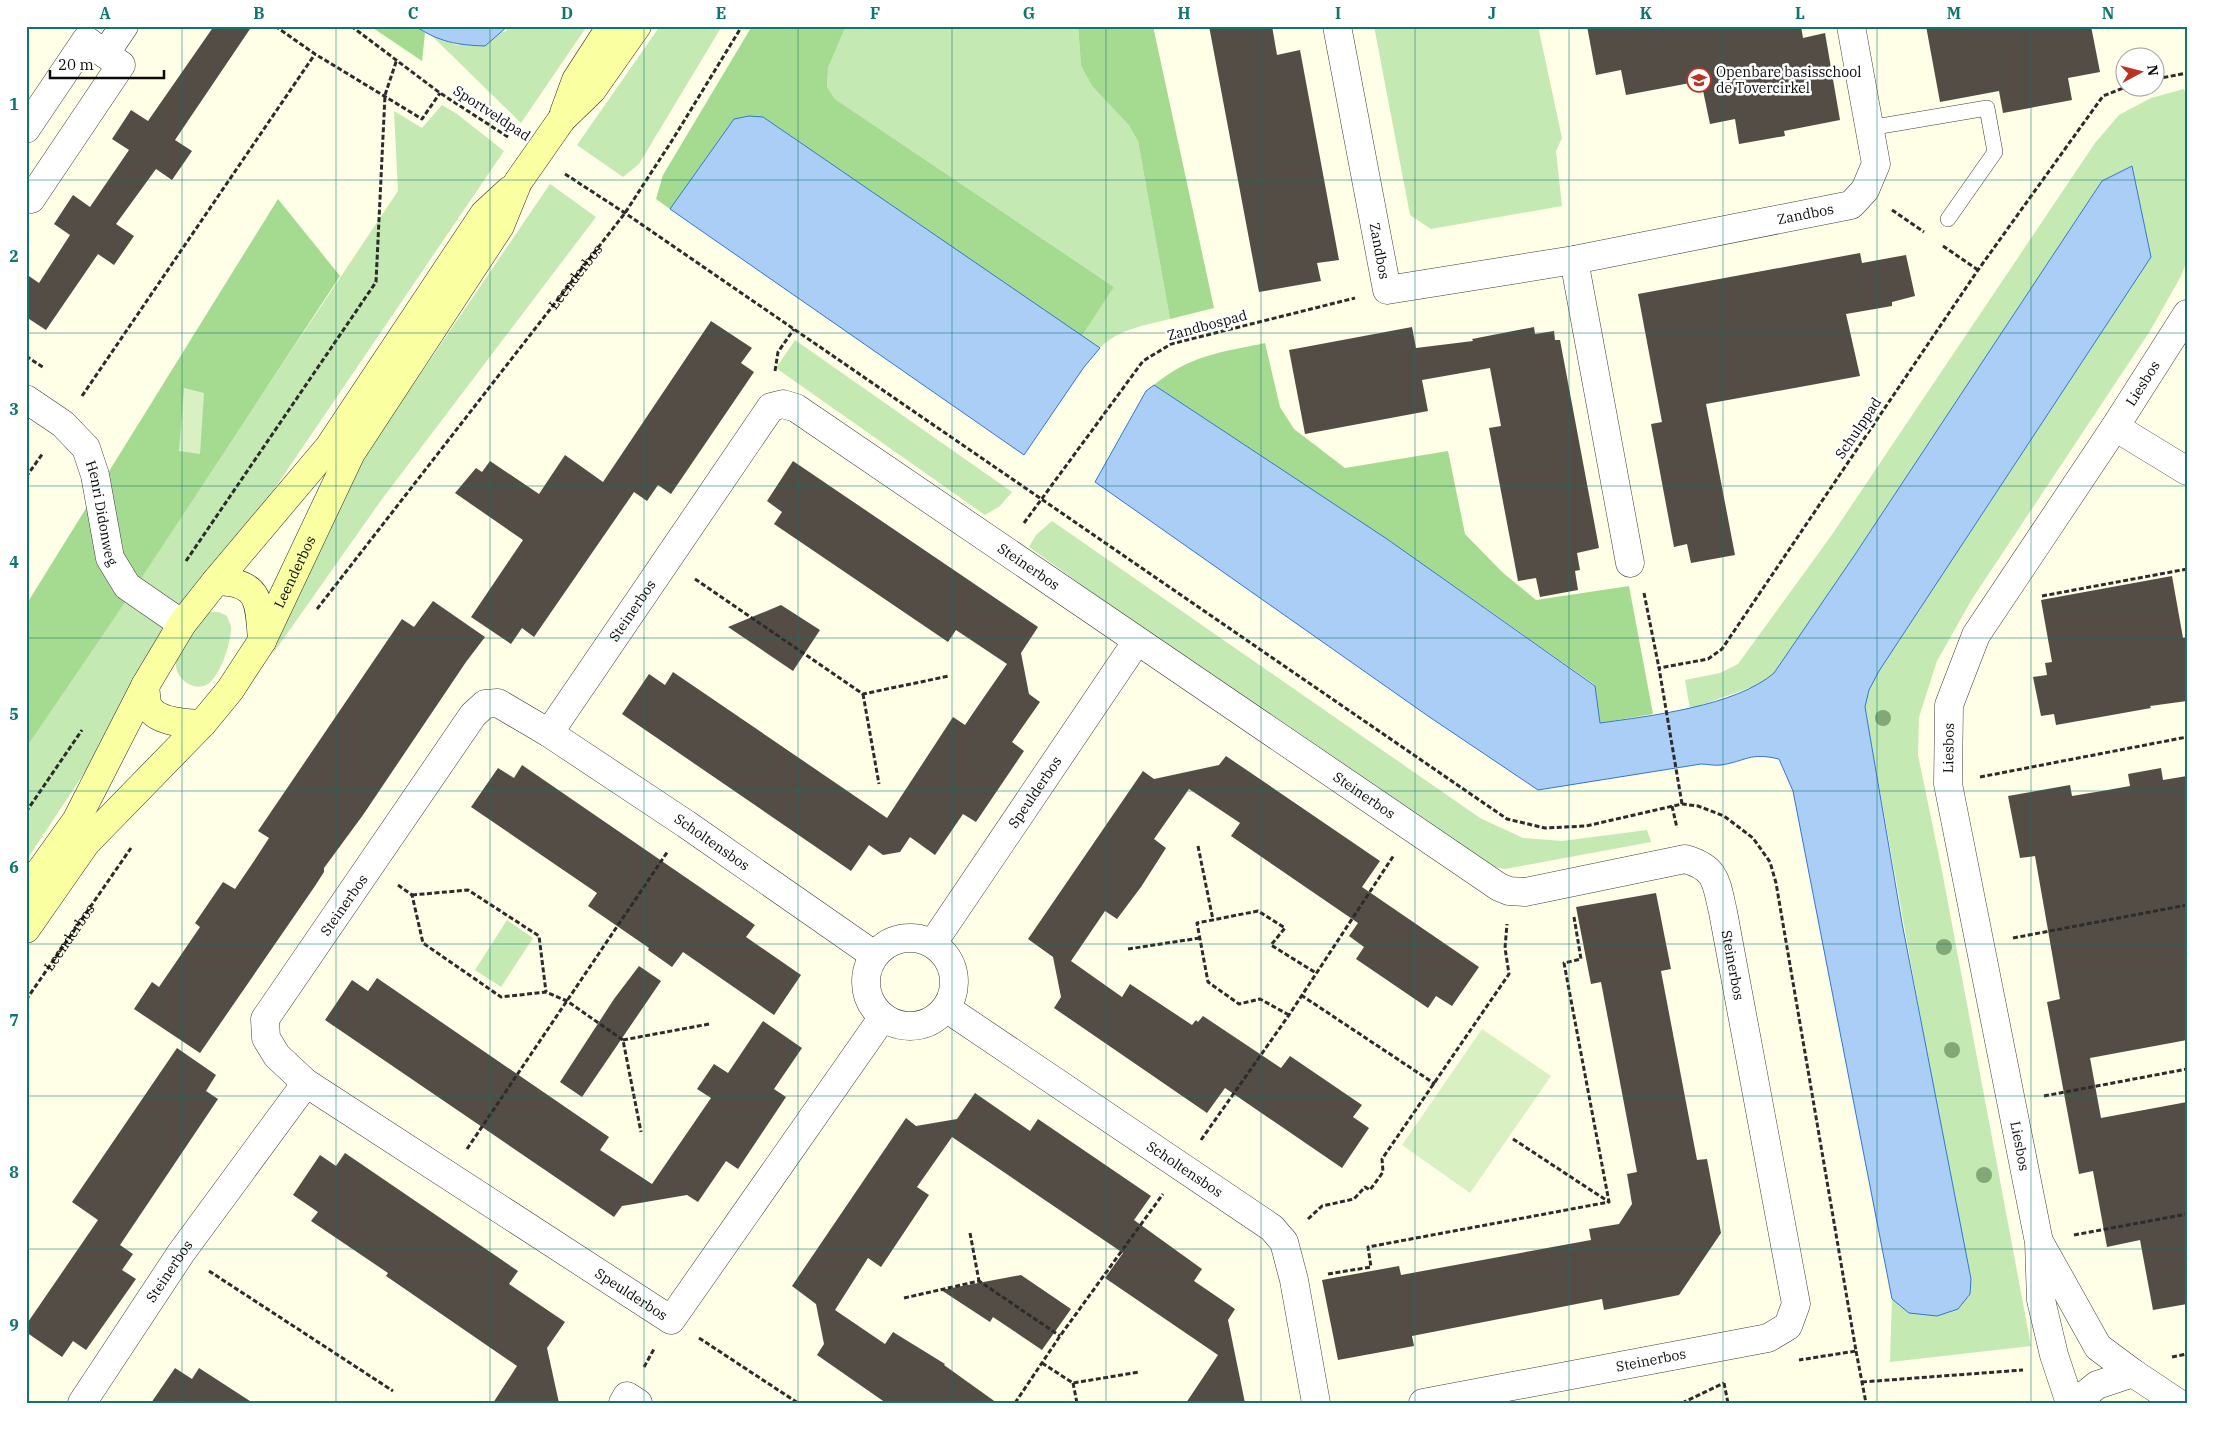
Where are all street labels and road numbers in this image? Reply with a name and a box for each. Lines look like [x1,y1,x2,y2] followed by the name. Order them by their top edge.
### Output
[450,81,534,145] street label: Sportveldpad
[1776,200,1835,228] street label: Zandbos
[1365,221,1394,281] street label: Zandbos
[544,240,607,313] street label: Leenderbos
[1165,306,1249,344] street label: Zandbospad
[2122,357,2164,409] street label: Liesbos
[1831,393,1885,462] street label: Schulppad
[82,458,122,570] street label: Henri Didonweg
[270,533,320,611] street label: Leenderbos
[994,539,1063,594] street label: Steinerbos
[605,576,660,645] street label: Steinerbos
[1939,723,1958,773] street label: Liesbos
[1004,753,1066,832] street label: Speulderbos
[1330,768,1399,823] street label: Steinerbos
[671,809,753,875] street label: Scholtensbos
[316,871,372,939] street label: Steinerbos
[40,900,99,975] street label: Leenderbos
[1718,929,1748,1002] street label: Steinerbos
[2006,1120,2034,1173] street label: Liesbos
[1143,1137,1226,1201] street label: Scholtensbos
[142,1236,197,1306] street label: Steinerbos
[592,1264,671,1324] street label: Speulderbos
[1614,1344,1688,1376] street label: Steinerbos

